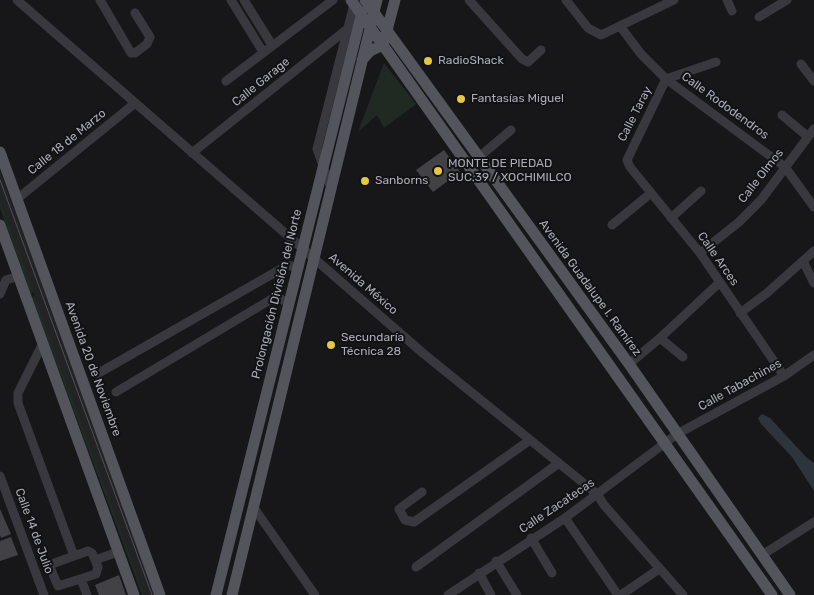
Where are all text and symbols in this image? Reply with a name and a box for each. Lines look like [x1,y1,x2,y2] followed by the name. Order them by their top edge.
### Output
[229,54,293,110] street label: Calle Garage
[438,54,504,68] place label: RadioShack
[422,55,434,67] marker: RadioShack
[678,69,772,143] street label: Calle Rododendros
[615,84,655,144] street label: Calle Taray
[471,92,564,106] place label: Fantasías Miguel
[455,93,467,105] marker: Fantasías Miguel
[25,106,109,178] street label: Calle 18 de Marzo
[735,146,787,206] street label: Calle Olmos
[448,157,572,185] place label: MONTE DE PIEDAD SUC.39 / XOCHIMILCO
[432,165,444,177] marker: MONTE DE PIEDAD SUC.39 / XOCHIMILCO
[375,174,428,188] place label: Sanborns
[359,175,371,187] marker: Sanborns
[249,208,305,380] street label: Prolongación División del Norte
[536,217,644,359] street label: Avenida Guadalupe I. Ramírez
[694,229,742,289] street label: Calle Arces
[326,250,400,318] street label: Avenida México
[62,300,124,438] street label: Avenida 20 de Noviembre
[341,331,404,359] place label: Secundaría Técnica 28
[325,339,337,351] marker: Secundaría Técnica 28
[696,356,784,414] street label: Calle Tabachines
[517,475,597,537] street label: Calle Zacatecas
[12,486,56,576] street label: Calle 14 de Julio

